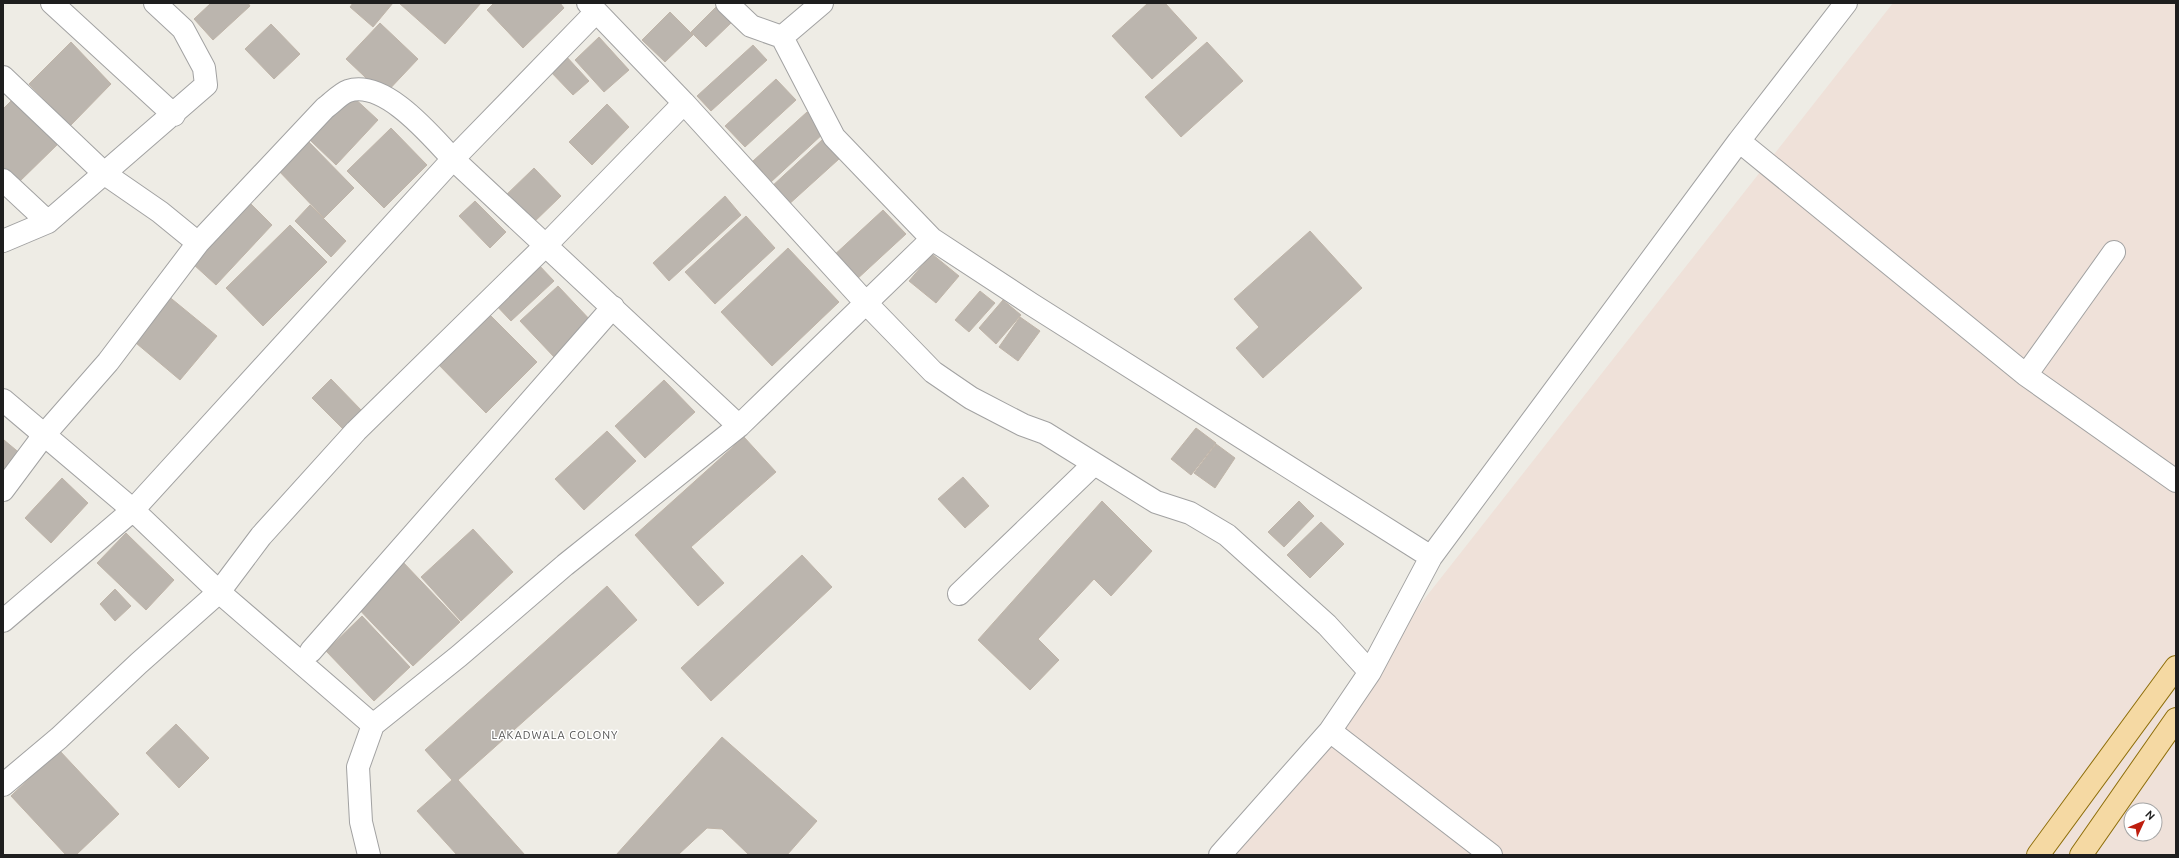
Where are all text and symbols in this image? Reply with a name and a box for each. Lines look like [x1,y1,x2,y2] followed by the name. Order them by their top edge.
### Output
[492,729,618,741] district label: LAKADWALA COLONY
[2123,802,2163,842] north arrow
[2143,808,2157,822] text: N

